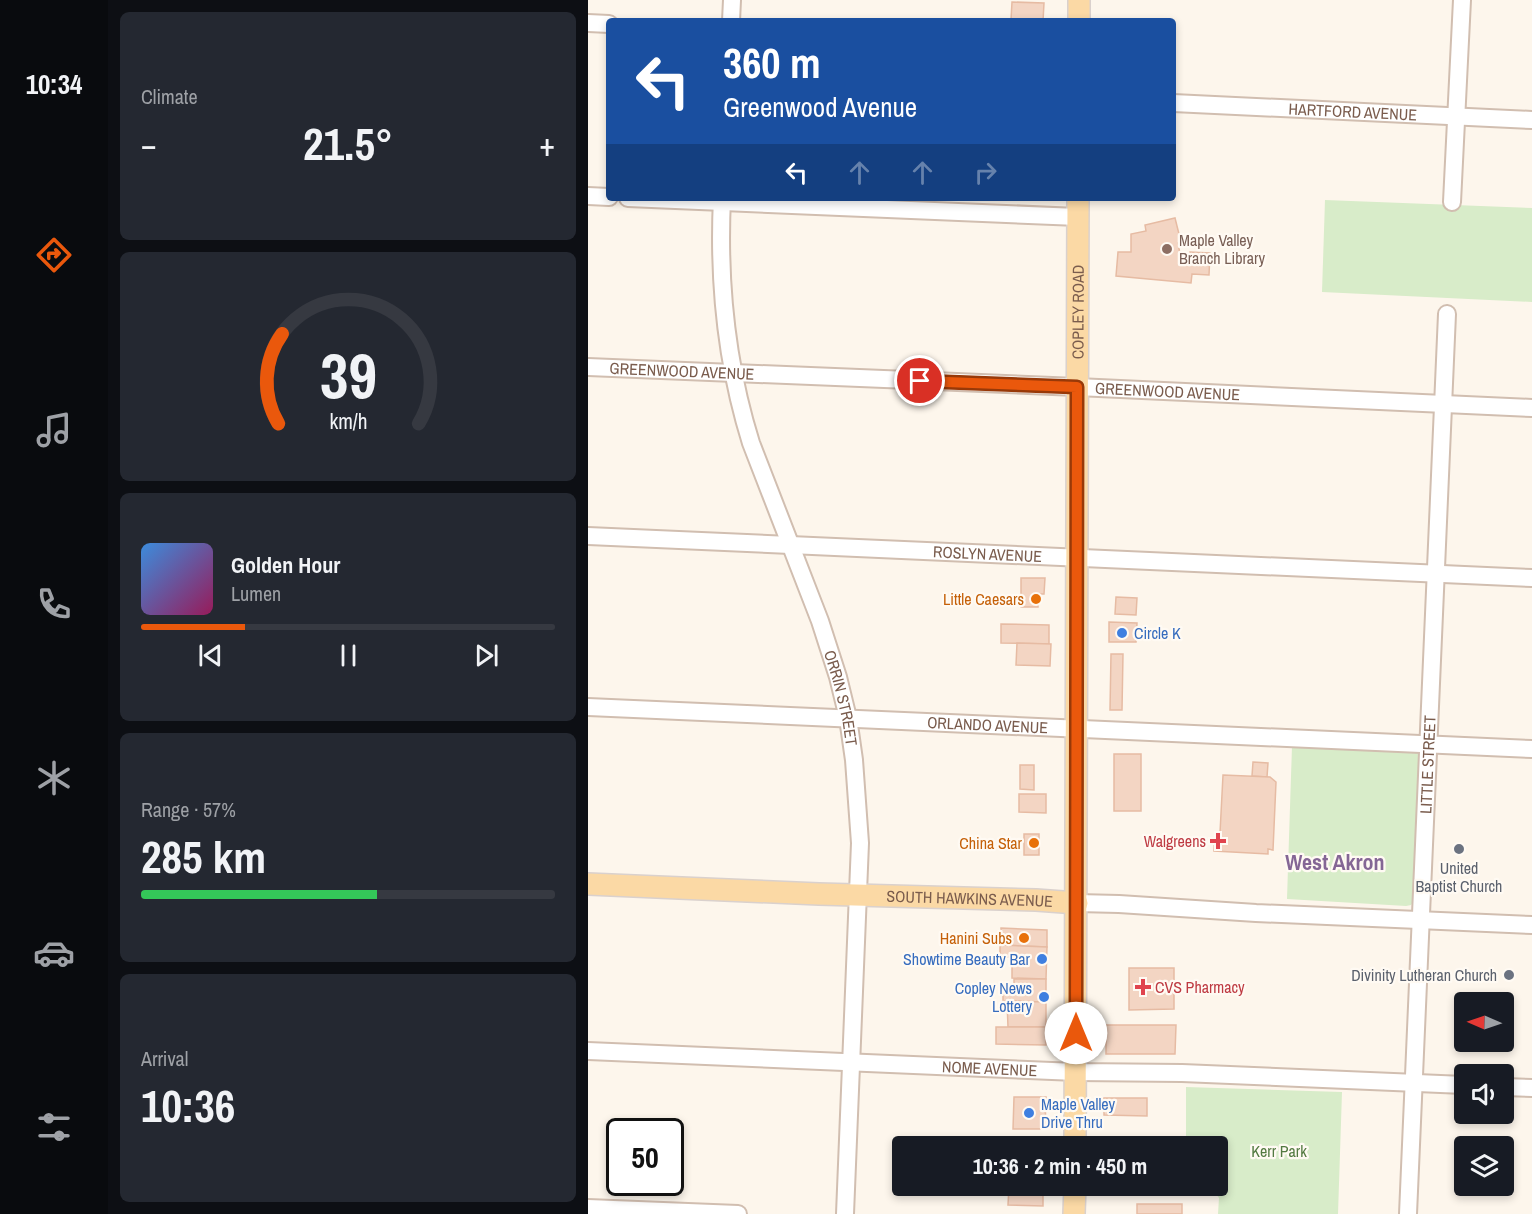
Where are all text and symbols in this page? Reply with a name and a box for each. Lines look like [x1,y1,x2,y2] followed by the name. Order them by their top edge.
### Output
[723,35,821,91] text: 360 m
[624,42,702,120] icon: left
[26,66,82,102] text: 10:34
[141,83,198,110] text: Climate
[723,89,917,125] text: Greenwood Avenue
[1288,97,1418,126] street label: HARTFORD AVENUE
[303,113,393,174] text: 21.5°
[141,122,157,166] text: −
[539,122,555,166] text: +
[780,156,813,189] icon: left
[843,156,876,189] icon: ahead
[906,156,939,189] icon: ahead
[969,156,1002,189] icon: right
[1179,229,1265,269] place label: Maple Valley Branch Library
[33,234,75,276] icon: directions
[1160,242,1174,256] marker: Maple Valley Branch Library
[1066,265,1089,359] street label: COPLEY ROAD
[320,333,376,417] text: 39
[894,355,945,406] pin
[609,357,755,385] street label: GREENWOOD AVENUE
[903,364,936,397] icon: arrive
[1095,377,1240,406] street label: GREENWOOD AVENUE
[329,407,367,436] text: km/h
[33,409,75,451] icon: music
[933,540,1043,567] street label: ROSLYN AVENUE
[231,550,340,580] text: Golden Hour
[231,580,281,607] text: Lumen
[33,583,75,625] icon: phone
[943,588,1024,610] place label: Little Caesars
[1029,592,1043,606] marker: Little Caesars
[1134,622,1181,644] place label: Circle K
[1115,626,1129,640] marker: Circle K
[194,639,227,672] icon: previous
[332,639,365,672] icon: pause
[470,639,503,672] icon: next
[819,647,863,747] street label: ORRIN STREET
[927,711,1049,738] street label: ORLANDO AVENUE
[1414,715,1441,814] street label: LITTLE STREET
[33,757,75,799] icon: climate
[141,796,236,823] text: Range · 57%
[141,826,266,887] text: 285 km
[1144,830,1206,852] place label: Walgreens
[959,832,1023,854] place label: China Star
[1211,834,1225,848] marker: Walgreens
[1027,836,1041,850] marker: China Star
[1452,842,1466,856] marker: United Baptist Church
[1285,847,1385,877] district label: West Akron
[1416,857,1502,897] place label: United Baptist Church
[886,885,1054,912] street label: SOUTH HAWKINS AVENUE
[940,927,1012,949] place label: Hanini Subs
[1017,931,1031,945] marker: Hanini Subs
[33,932,75,974] icon: car
[903,948,1031,970] place label: Showtime Beauty Bar
[1035,952,1049,966] marker: Showtime Beauty Bar
[1351,964,1497,986] place label: Divinity Lutheran Church
[1502,968,1516,982] marker: Divinity Lutheran Church
[1155,976,1245,998] place label: CVS Pharmacy
[955,977,1032,1017] place label: Copley News Lottery
[1136,980,1150,994] marker: CVS Pharmacy
[1037,990,1051,1004] marker: Copley News Lottery
[1454,992,1514,1052] north arrow
[1454,992,1514,1196] map controls
[1044,1001,1108,1065] position arrow
[141,1045,188,1072] text: Arrival
[941,1055,1038,1081] street label: NOME AVENUE
[1454,1064,1514,1124] button: sound
[141,1075,235,1136] text: 10:36
[1041,1093,1116,1133] place label: Maple Valley Drive Thru
[33,1106,75,1148] icon: filters
[1022,1106,1036,1120] marker: Maple Valley Drive Thru
[606,1118,684,1196] speed limit sign: 50
[1454,1136,1514,1196] button: layers
[1251,1140,1307,1162] park label: Kerr Park
[973,1151,1147,1181] text: 10:36 · 2 min · 450 m

